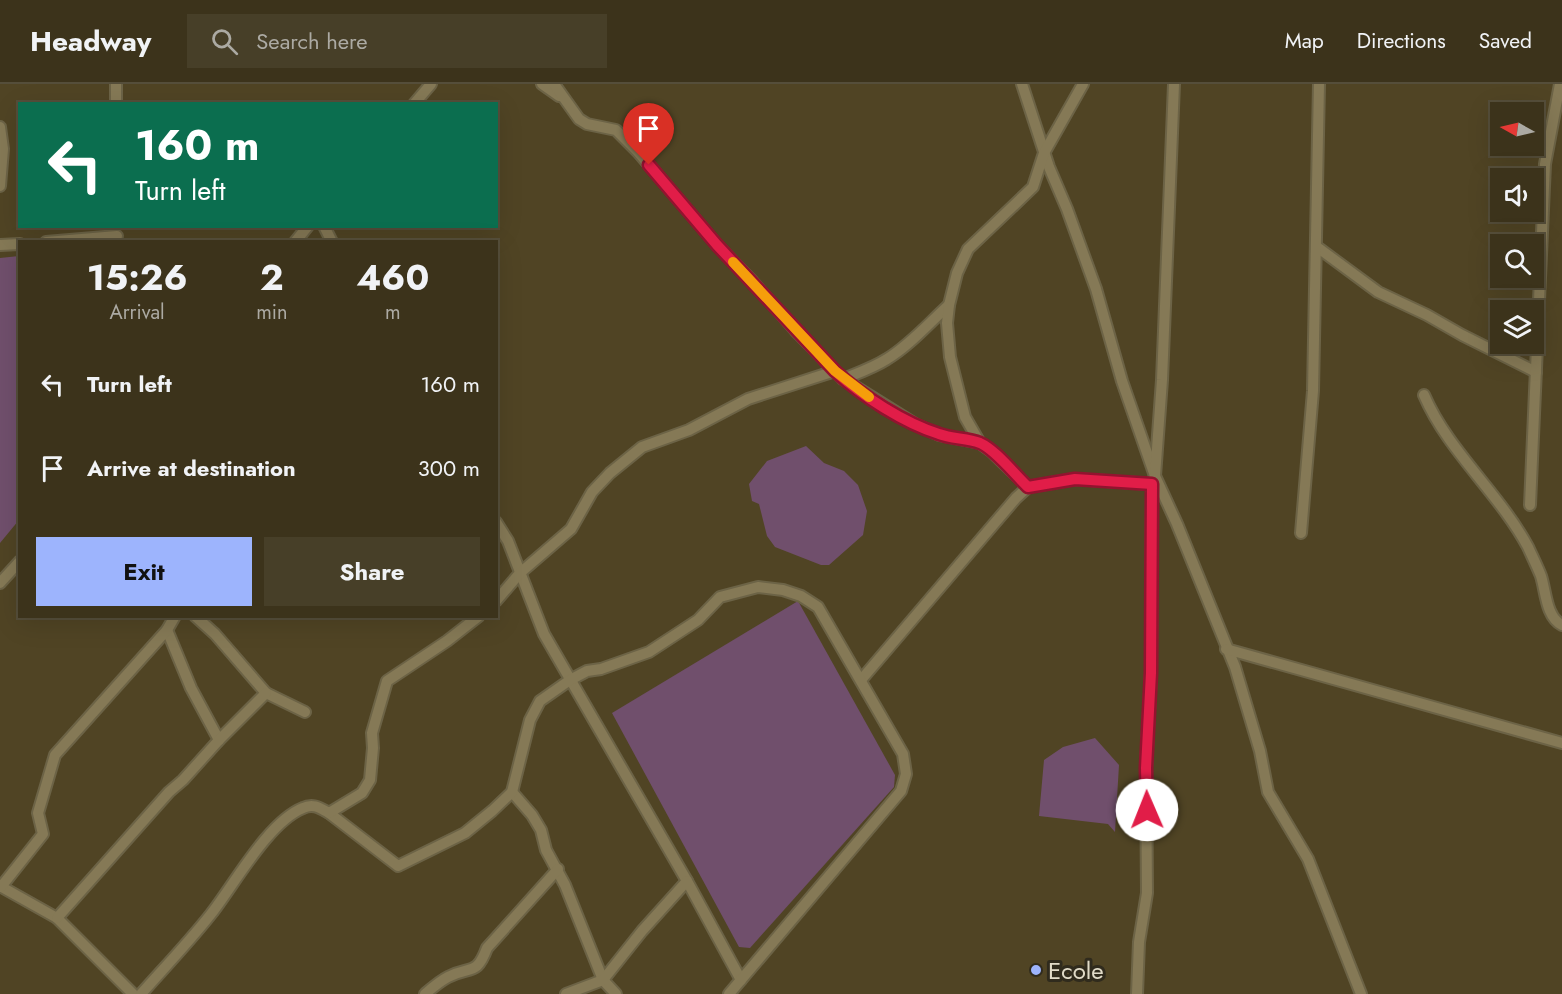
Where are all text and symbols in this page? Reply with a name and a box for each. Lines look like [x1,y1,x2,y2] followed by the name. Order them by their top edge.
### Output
[187,14,607,68] search box
[30,21,151,62] text: Headway
[208,25,241,58] icon: search
[256,25,368,57] text: Search here
[1285,26,1324,56] text: Map
[1357,26,1446,56] text: Directions
[1479,26,1532,56] text: Saved
[1490,102,1544,156] north arrow
[1490,102,1544,354] map controls
[623,103,674,165] pin
[632,112,665,145] icon: arrive
[135,115,259,176] text: 160 m
[36,126,114,204] icon: left
[1490,168,1544,222] button: sound
[135,171,225,210] text: Turn left
[1490,234,1544,288] button: search
[87,251,188,303] text: 15:26
[260,251,284,303] text: 2
[356,251,429,303] text: 460
[110,298,165,327] text: Arrival
[256,298,288,327] text: min
[385,298,401,327] text: m
[1490,300,1544,354] button: layers
[36,368,69,401] icon: left
[87,368,172,400] text: Turn left
[420,368,480,400] text: 160 m
[36,452,69,485] icon: arrive
[87,452,296,484] text: Arrive at destination
[418,452,480,484] text: 300 m
[36,537,252,606] button: Exit
[264,537,480,606] button: Share
[1115,778,1179,842] position arrow
[1048,953,1104,988] place label: Ecole
[1029,963,1043,977] marker: Ecole

